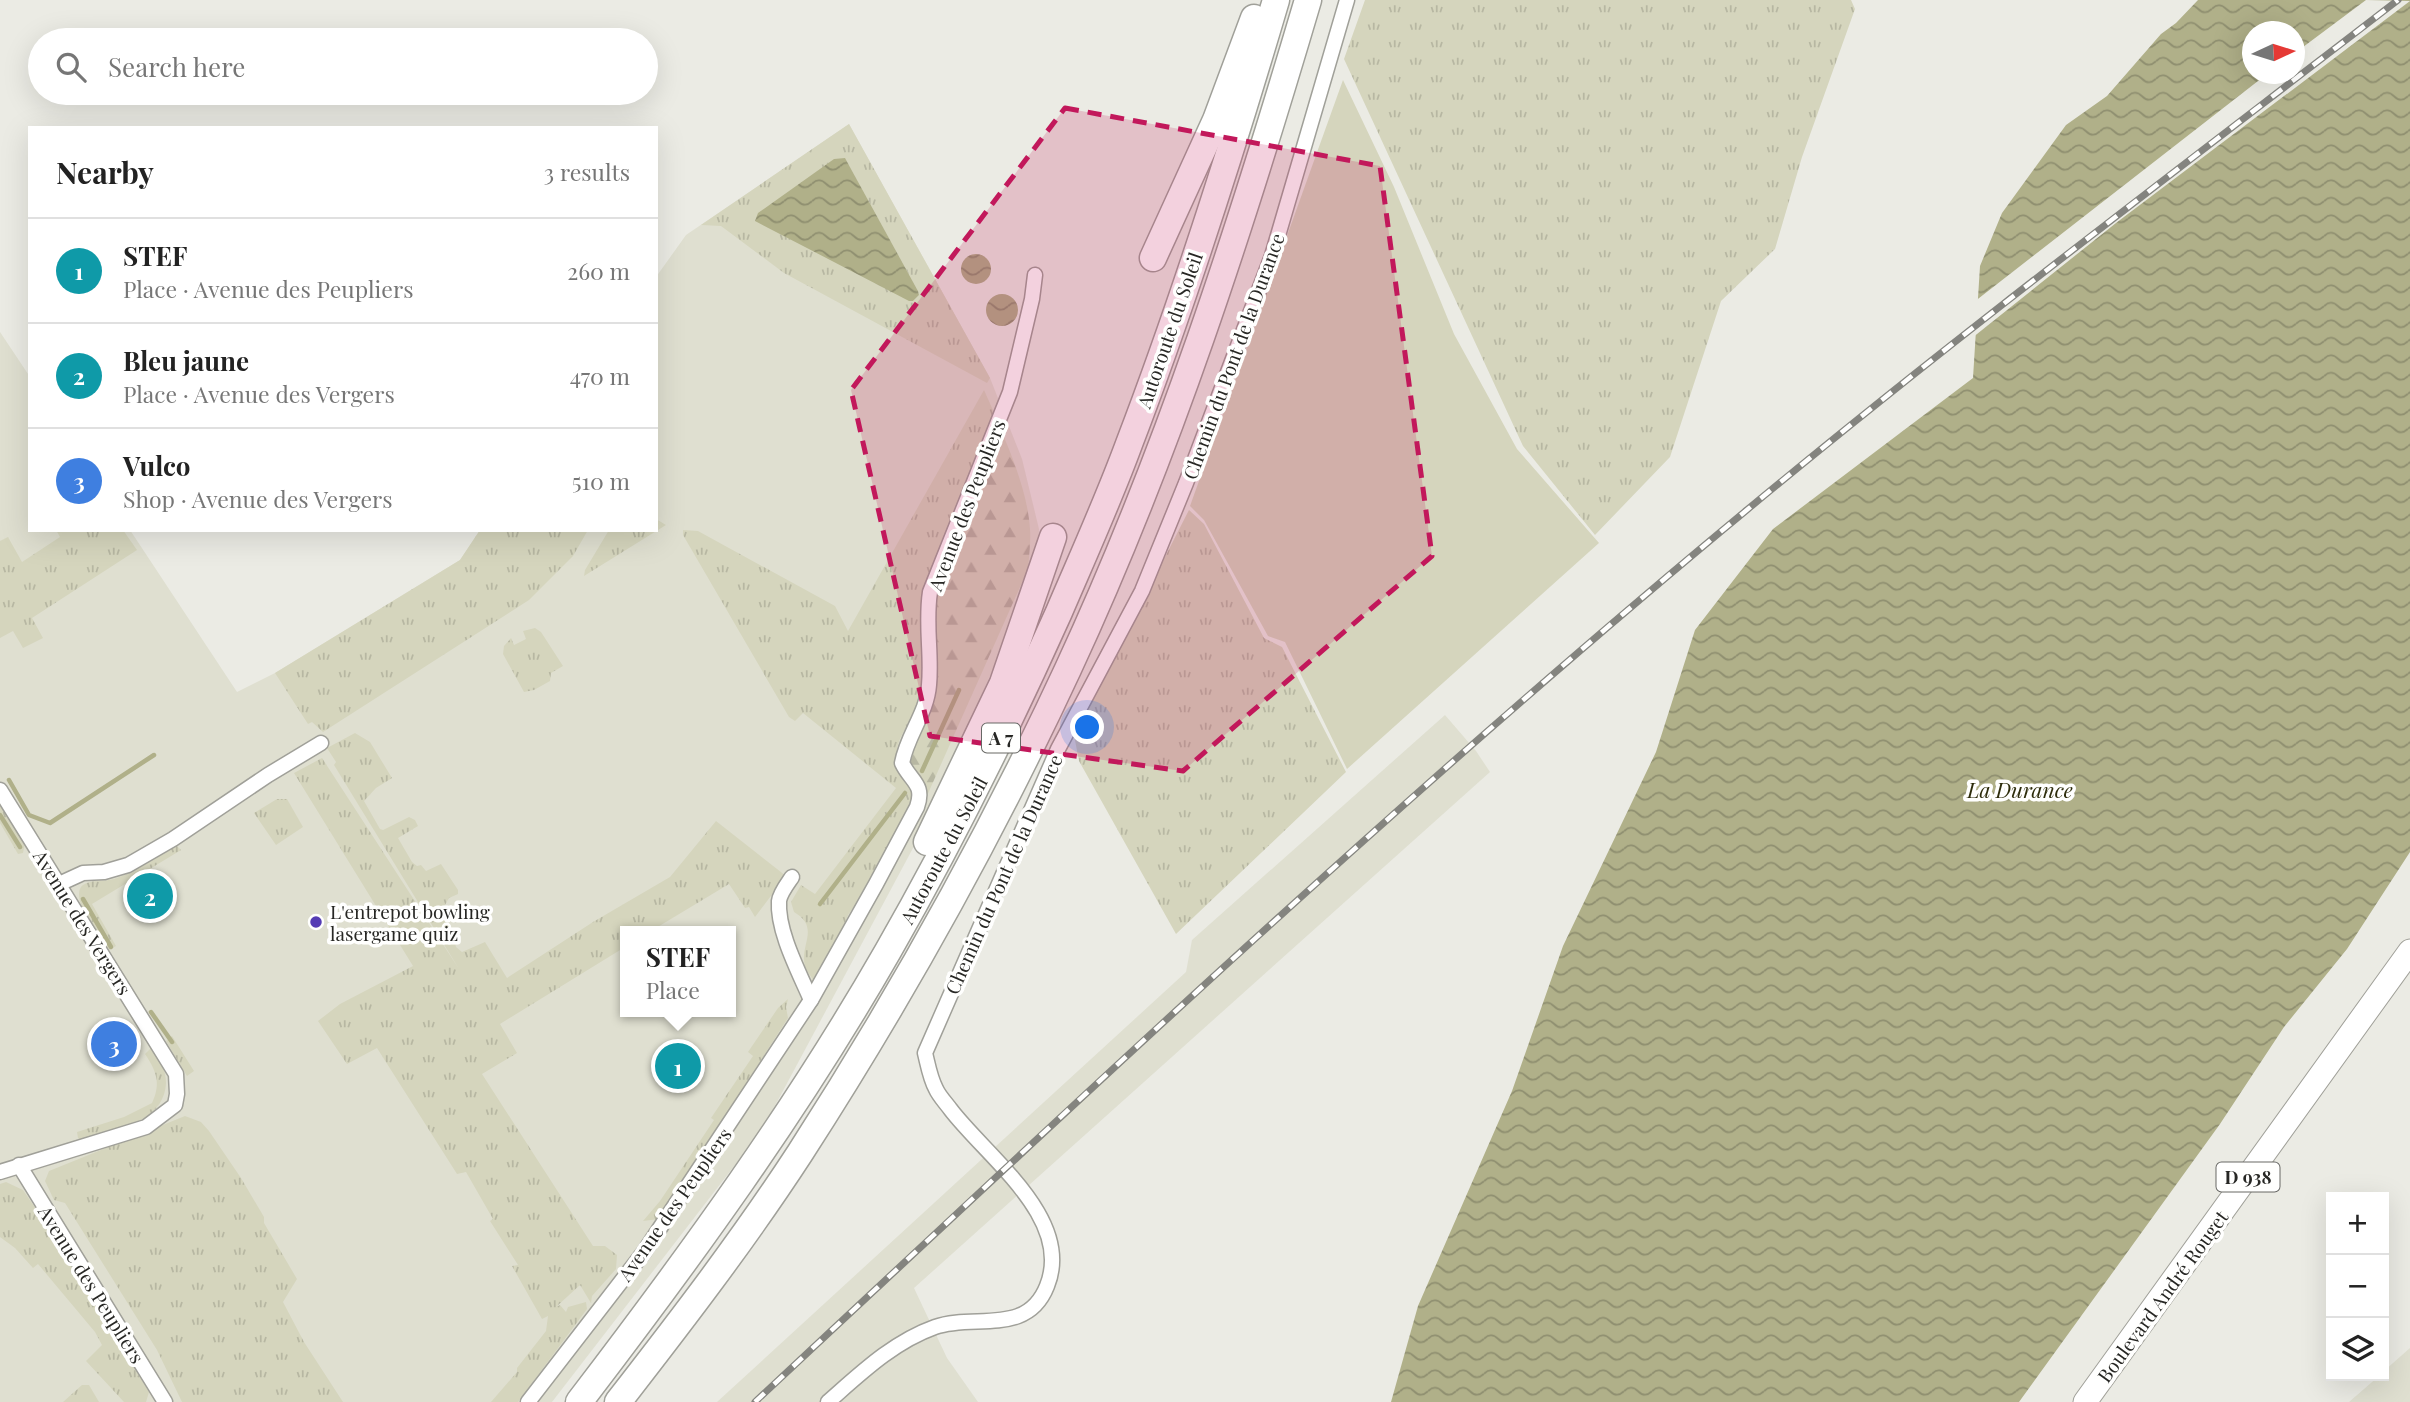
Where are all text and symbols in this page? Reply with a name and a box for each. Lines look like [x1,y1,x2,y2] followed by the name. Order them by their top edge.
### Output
[2242,21,2305,84] north arrow
[28,28,658,105] search box
[52,48,90,86] icon: search
[108,49,245,84] text: Search here
[56,152,154,192] text: Nearby
[544,156,630,187] text: 3 results
[1176,229,1290,483] street label: Chemin du Pont de la Durance
[123,238,187,273] text: STEF
[1130,248,1208,412] street label: Autoroute du Soleil
[75,255,83,286] text: 1
[567,255,630,286] text: 260 m
[123,273,414,304] text: Place · Avenue des Peupliers
[123,343,249,378] text: Bleu jaune
[73,360,85,391] text: 2
[570,360,630,391] text: 470 m
[123,378,395,409] text: Place · Avenue des Vergers
[921,416,1011,595] street label: Avenue des Peupliers
[123,448,191,483] text: Vulco
[73,465,85,496] text: 3
[572,465,630,496] text: 510 m
[123,483,393,514] text: Shop · Avenue des Vergers
[1070,710,1104,744] your location
[982,724,1020,752] road number: A 7
[938,750,1068,998] street label: Chemin du Pont de la Durance
[893,771,993,929] street label: Autoroute du Soleil
[1966,775,2073,803] water label: La Durance
[27,844,138,999] street label: Avenue des Vergers
[127,870,173,922] pin: 2
[330,898,490,946] place label: L'entrepot bowling lasergame quiz
[308,914,324,930] marker: L'entrepot bowling lasergame quiz
[620,926,736,1017] popup
[646,939,710,974] text: STEF
[646,974,700,1005] text: Place
[91,1018,137,1070] pin: 3
[655,1040,701,1092] pin: 1
[611,1122,737,1287] street label: Avenue des Peupliers
[2216,1162,2280,1192] road number: D 938
[2326,1192,2389,1381] map controls
[2326,1192,2389,1255] button: +
[32,1199,151,1368] street label: Avenue des Peupliers
[2091,1205,2233,1387] street label: Boulevard André Rouget
[2326,1255,2389,1318] button: −
[2326,1318,2389,1381] button: layers

